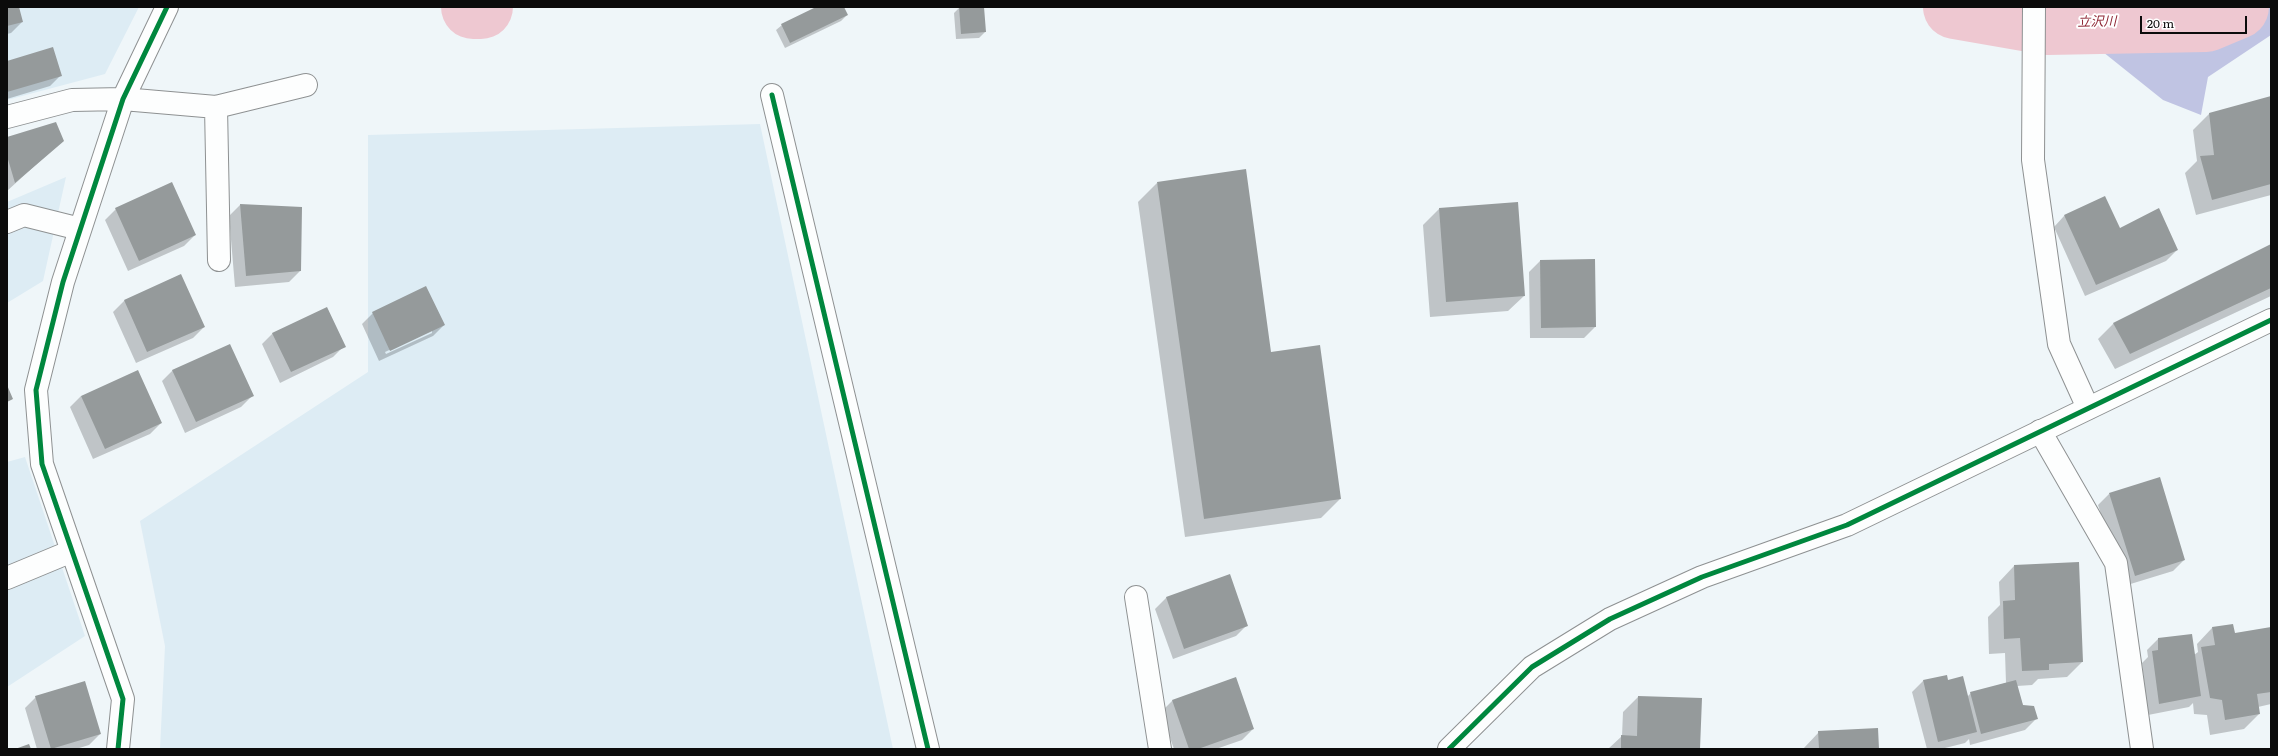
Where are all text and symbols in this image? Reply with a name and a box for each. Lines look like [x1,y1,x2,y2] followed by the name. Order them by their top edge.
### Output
[2142,8,2249,34] scale bar
[2077,14,2117,30] water label: 立沢川
[2147,14,2174,32] text: 20 m

